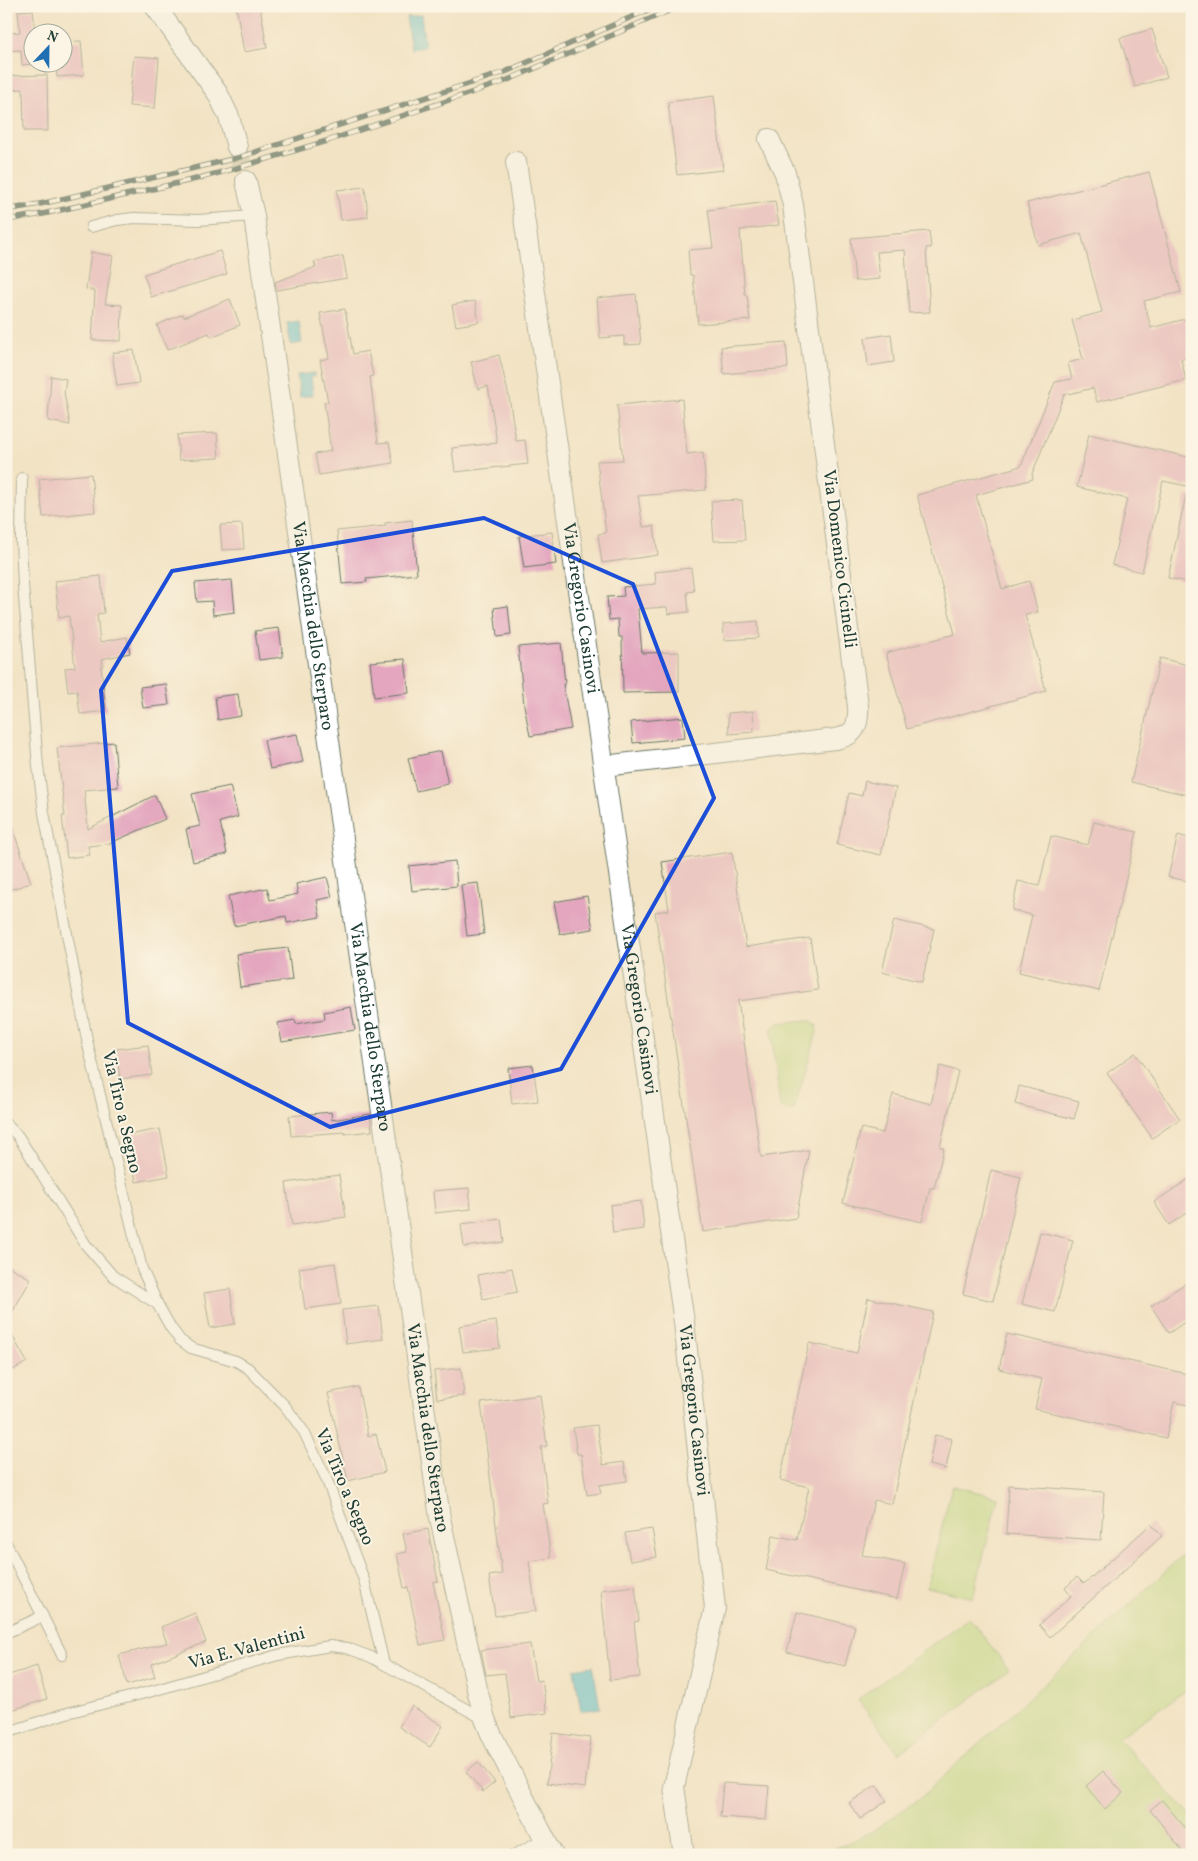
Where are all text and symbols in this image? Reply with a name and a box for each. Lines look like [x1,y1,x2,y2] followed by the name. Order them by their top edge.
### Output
[22,22,72,72] north arrow
[44,27,61,48] text: N
[816,468,862,650] street label: Via Domenico Cicinelli
[285,520,340,732] street label: Via Macchia dello Sterparo
[556,521,605,696] street label: Via Gregorio Casinovi
[343,921,397,1133] street label: Via Macchia dello Sterparo
[614,922,663,1096] street label: Via Gregorio Casinovi
[95,1048,147,1176] street label: Via Tiro a Segno
[400,1322,455,1535] street label: Via Macchia dello Sterparo
[672,1323,715,1498] street label: Via Gregorio Casinovi
[308,1424,380,1550] street label: Via Tiro a Segno
[186,1621,308,1677] street label: Via E. Valentini

